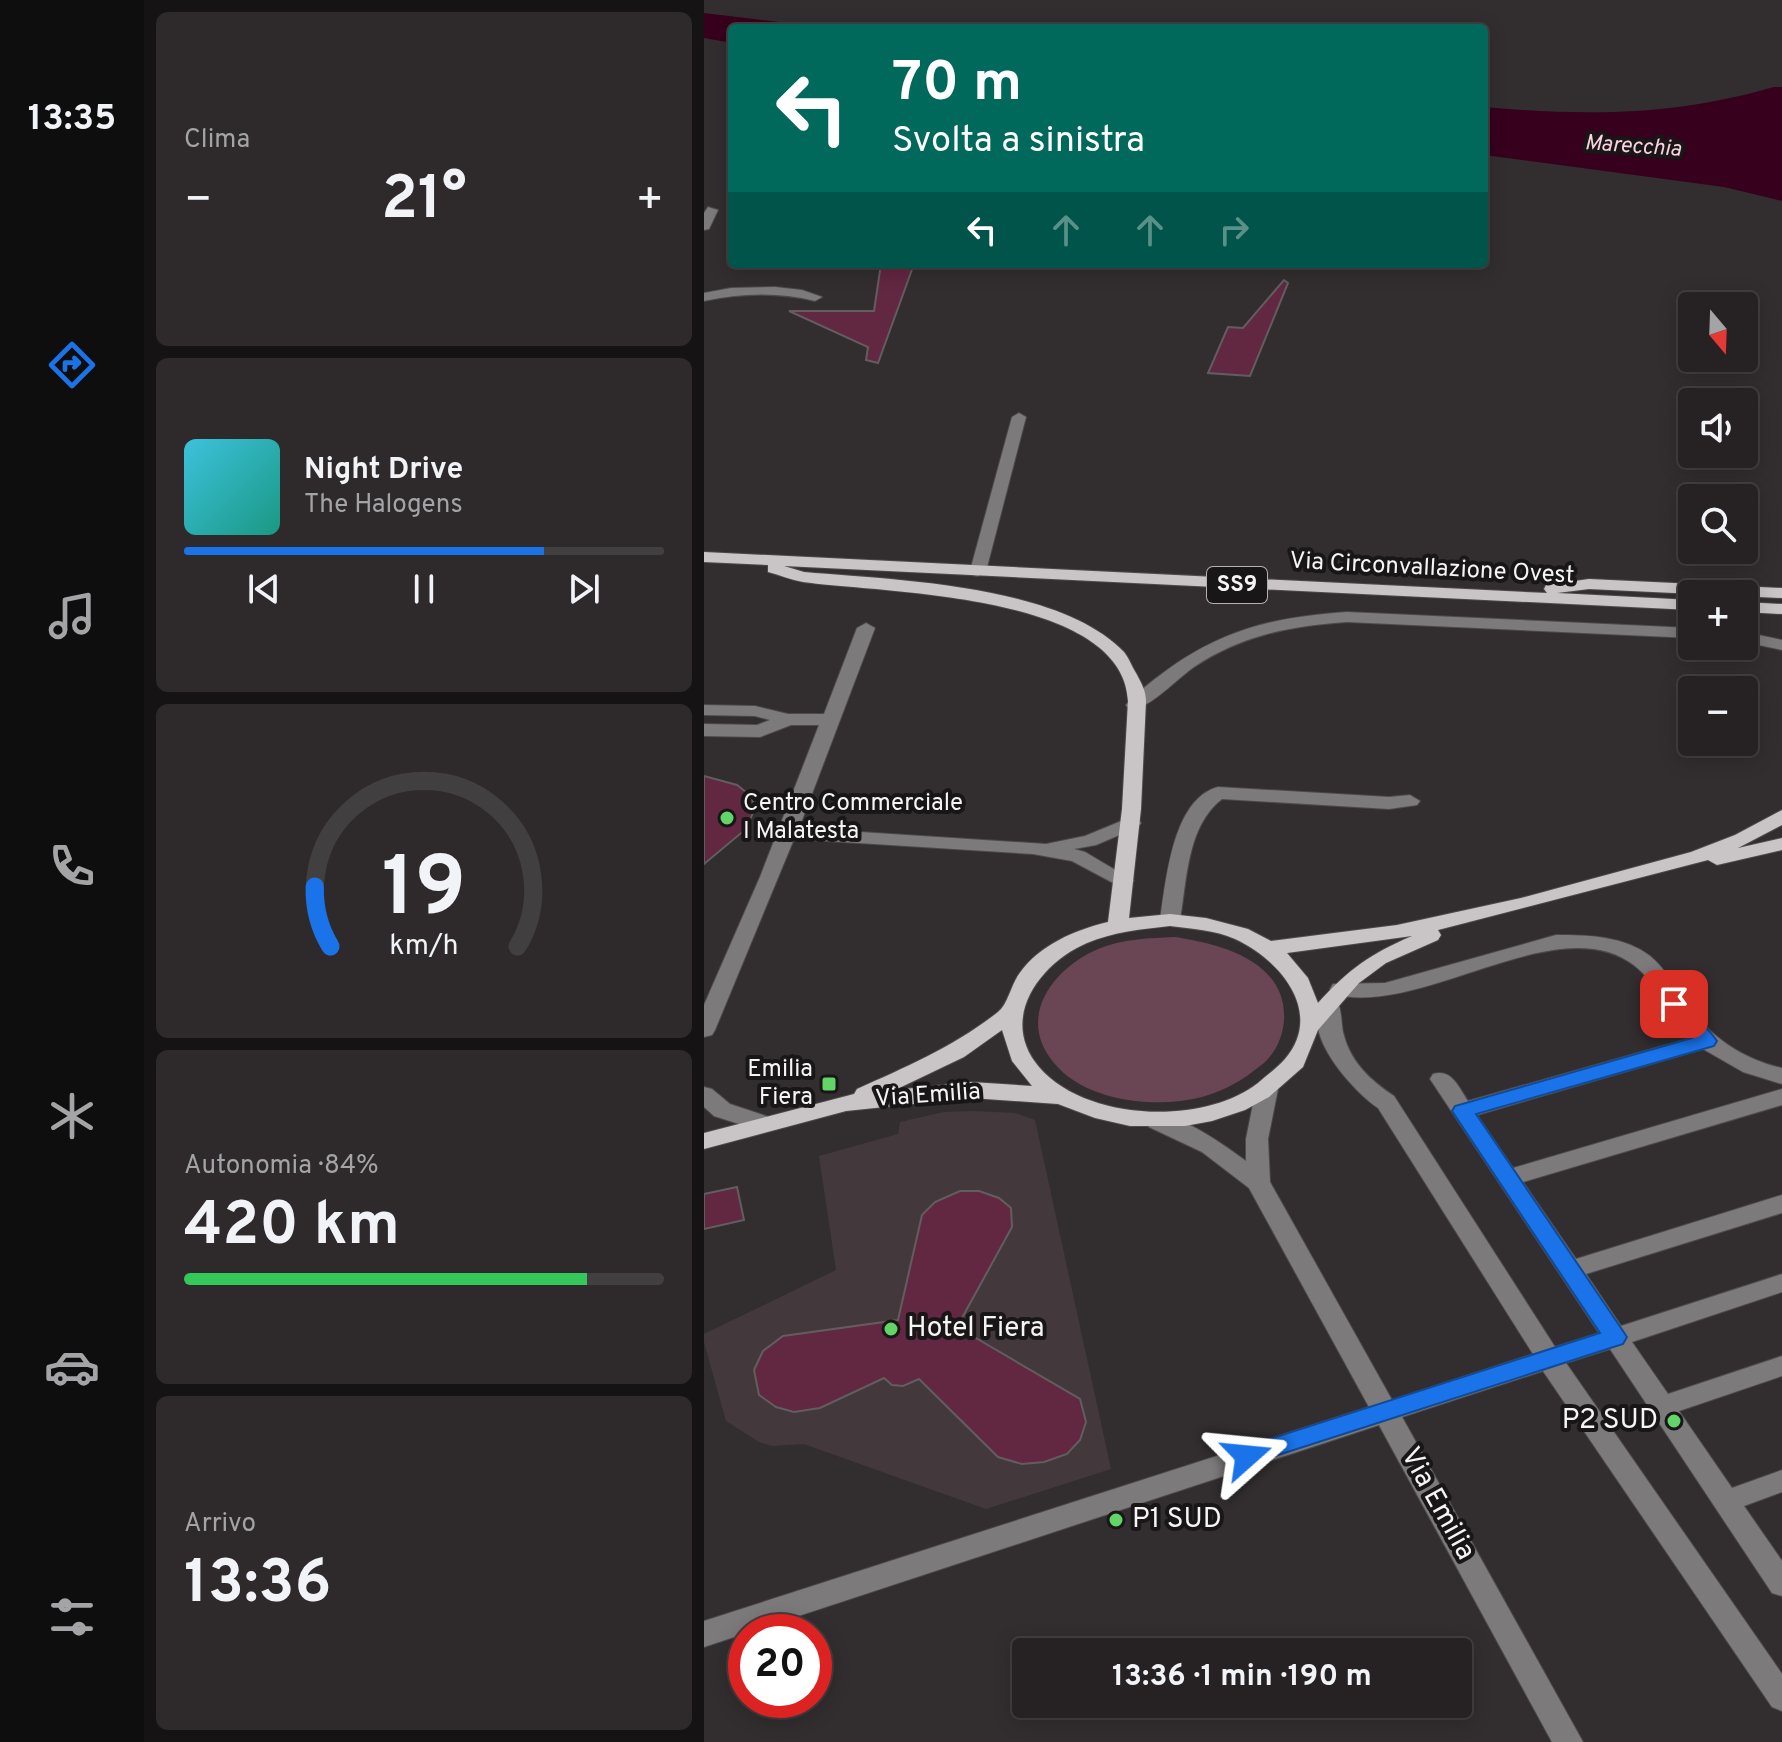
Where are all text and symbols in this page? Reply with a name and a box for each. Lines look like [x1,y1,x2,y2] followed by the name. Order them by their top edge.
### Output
[892,50,1022,120] text: 70 m
[760,56,864,160] icon: left
[28,97,116,143] text: 13:35
[892,119,1145,165] text: Svolta a sinistra
[184,124,250,157] text: Clima
[1584,130,1683,164] water label: Marecchia
[381,164,467,240] text: 21°
[184,174,212,230] text: −
[636,174,664,230] text: +
[960,208,1004,252] icon: left
[1044,208,1088,252] icon: ahead
[1128,208,1172,252] icon: ahead
[1212,208,1256,252] icon: right
[1678,292,1758,372] north arrow
[1678,292,1758,756] map controls
[44,337,100,393] icon: directions
[1678,388,1758,468] button: sound
[304,452,463,489] text: Night Drive
[1678,484,1758,564] button: search
[304,489,463,522] text: The Halogens
[1289,547,1575,591] street label: Via Circonvallazione Ovest
[242,567,286,611] icon: previous
[402,567,446,611] icon: pause
[562,567,606,611] icon: next
[1207,567,1267,603] road number: SS9
[1678,580,1758,660] button: +
[44,588,100,644] icon: music
[1678,676,1758,756] button: −
[743,789,963,847] place label: Centro Commerciale I Malatesta
[718,809,736,827] marker: Centro Commerciale I Malatesta
[44,838,100,894] icon: phone
[382,840,466,945] text: 19
[389,929,459,965] text: km/h
[1640,970,1708,1038] pin
[1652,982,1696,1026] icon: arrive
[747,1055,813,1113] place label: Emilia Fiera
[820,1075,838,1093] marker: Emilia Fiera
[874,1077,982,1115] street label: Via Emilia
[44,1088,100,1144] icon: climate
[184,1150,379,1183] text: Autonomia · 84%
[184,1190,400,1266] text: 420 km
[907,1311,1045,1347] place label: Hotel Fiera
[882,1320,900,1338] marker: Hotel Fiera
[44,1339,100,1395] icon: car
[1562,1403,1658,1439] place label: P2 SUD
[1665,1412,1683,1430] marker: P2 SUD
[1205,1414,1289,1498] position arrow
[1391,1441,1483,1567] street label: Via Emilia
[1132,1502,1222,1538] place label: P1 SUD
[184,1508,256,1541] text: Arrivo
[1107,1511,1125,1529] marker: P1 SUD
[184,1548,331,1624] text: 13:36
[44,1589,100,1645] icon: filters
[728,1614,832,1718] speed limit sign: 20
[1112,1659,1372,1696] text: 13:36 · 1 min · 190 m

